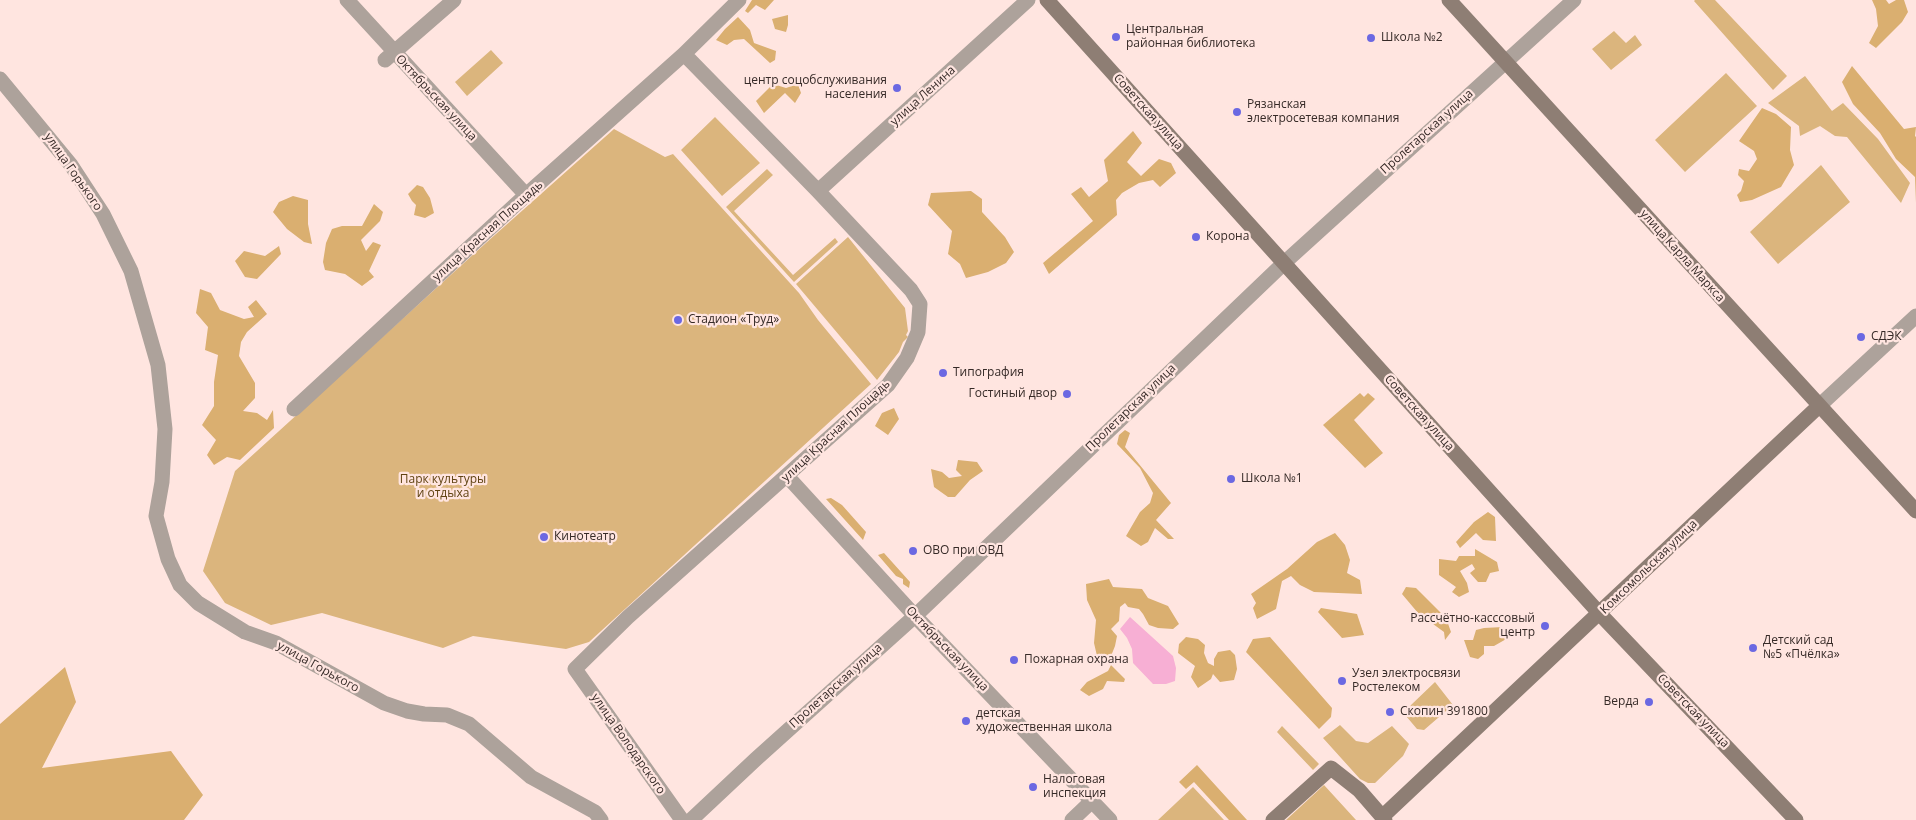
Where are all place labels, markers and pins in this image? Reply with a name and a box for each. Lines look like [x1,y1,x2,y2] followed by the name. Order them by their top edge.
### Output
[1126,23,1255,51] place label: Центральная районная библиотека
[1110,31,1122,43] marker: Центральная районная библиотека
[1381,31,1443,45] place label: Школа №2
[1365,32,1377,44] marker: Школа №2
[744,74,887,102] place label: центр соцобслуживания населения
[891,82,903,94] marker: центр соцобслуживания населения
[1247,98,1399,126] place label: Рязанская электросетевая компания
[1231,106,1243,118] marker: Рязанская электросетевая компания
[1206,230,1249,244] place label: Корона
[1190,231,1202,243] marker: Корона
[688,313,779,327] place label: Стадион «Труд»
[672,314,684,326] marker: Стадион «Труд»
[1871,330,1902,344] place label: СДЭК
[1855,331,1867,343] marker: СДЭК
[953,366,1024,380] place label: Типография
[937,367,949,379] marker: Типография
[969,387,1057,401] place label: Гостиный двор
[1061,388,1073,400] marker: Гостиный двор
[1241,472,1303,486] place label: Школа №1
[1225,473,1237,485] marker: Школа №1
[554,530,616,544] place label: Кинотеатр
[538,531,550,543] marker: Кинотеатр
[923,544,1003,558] place label: ОВО при ОВД
[907,545,919,557] marker: ОВО при ОВД
[1410,612,1535,640] place label: Рассчётно-касссовый центр
[1539,620,1551,632] marker: Рассчётно-касссовый центр
[1763,634,1840,662] place label: Детский сад №5 «Пчёлка»
[1747,642,1759,654] marker: Детский сад №5 «Пчёлка»
[1024,653,1129,667] place label: Пожарная охрана
[1008,654,1020,666] marker: Пожарная охрана
[1352,667,1461,695] place label: Узел электросвязи Ростелеком
[1336,675,1348,687] marker: Узел электросвязи Ростелеком
[1604,695,1639,709] place label: Верда
[1643,696,1655,708] marker: Верда
[1400,705,1488,719] place label: Скопин 391800
[1384,706,1396,718] marker: Скопин 391800
[976,707,1112,735] place label: детская художественная школа
[960,715,972,727] marker: детская художественная школа
[1043,773,1106,801] place label: Налоговая инспекция
[1027,781,1039,793] marker: Налоговая инспекция

